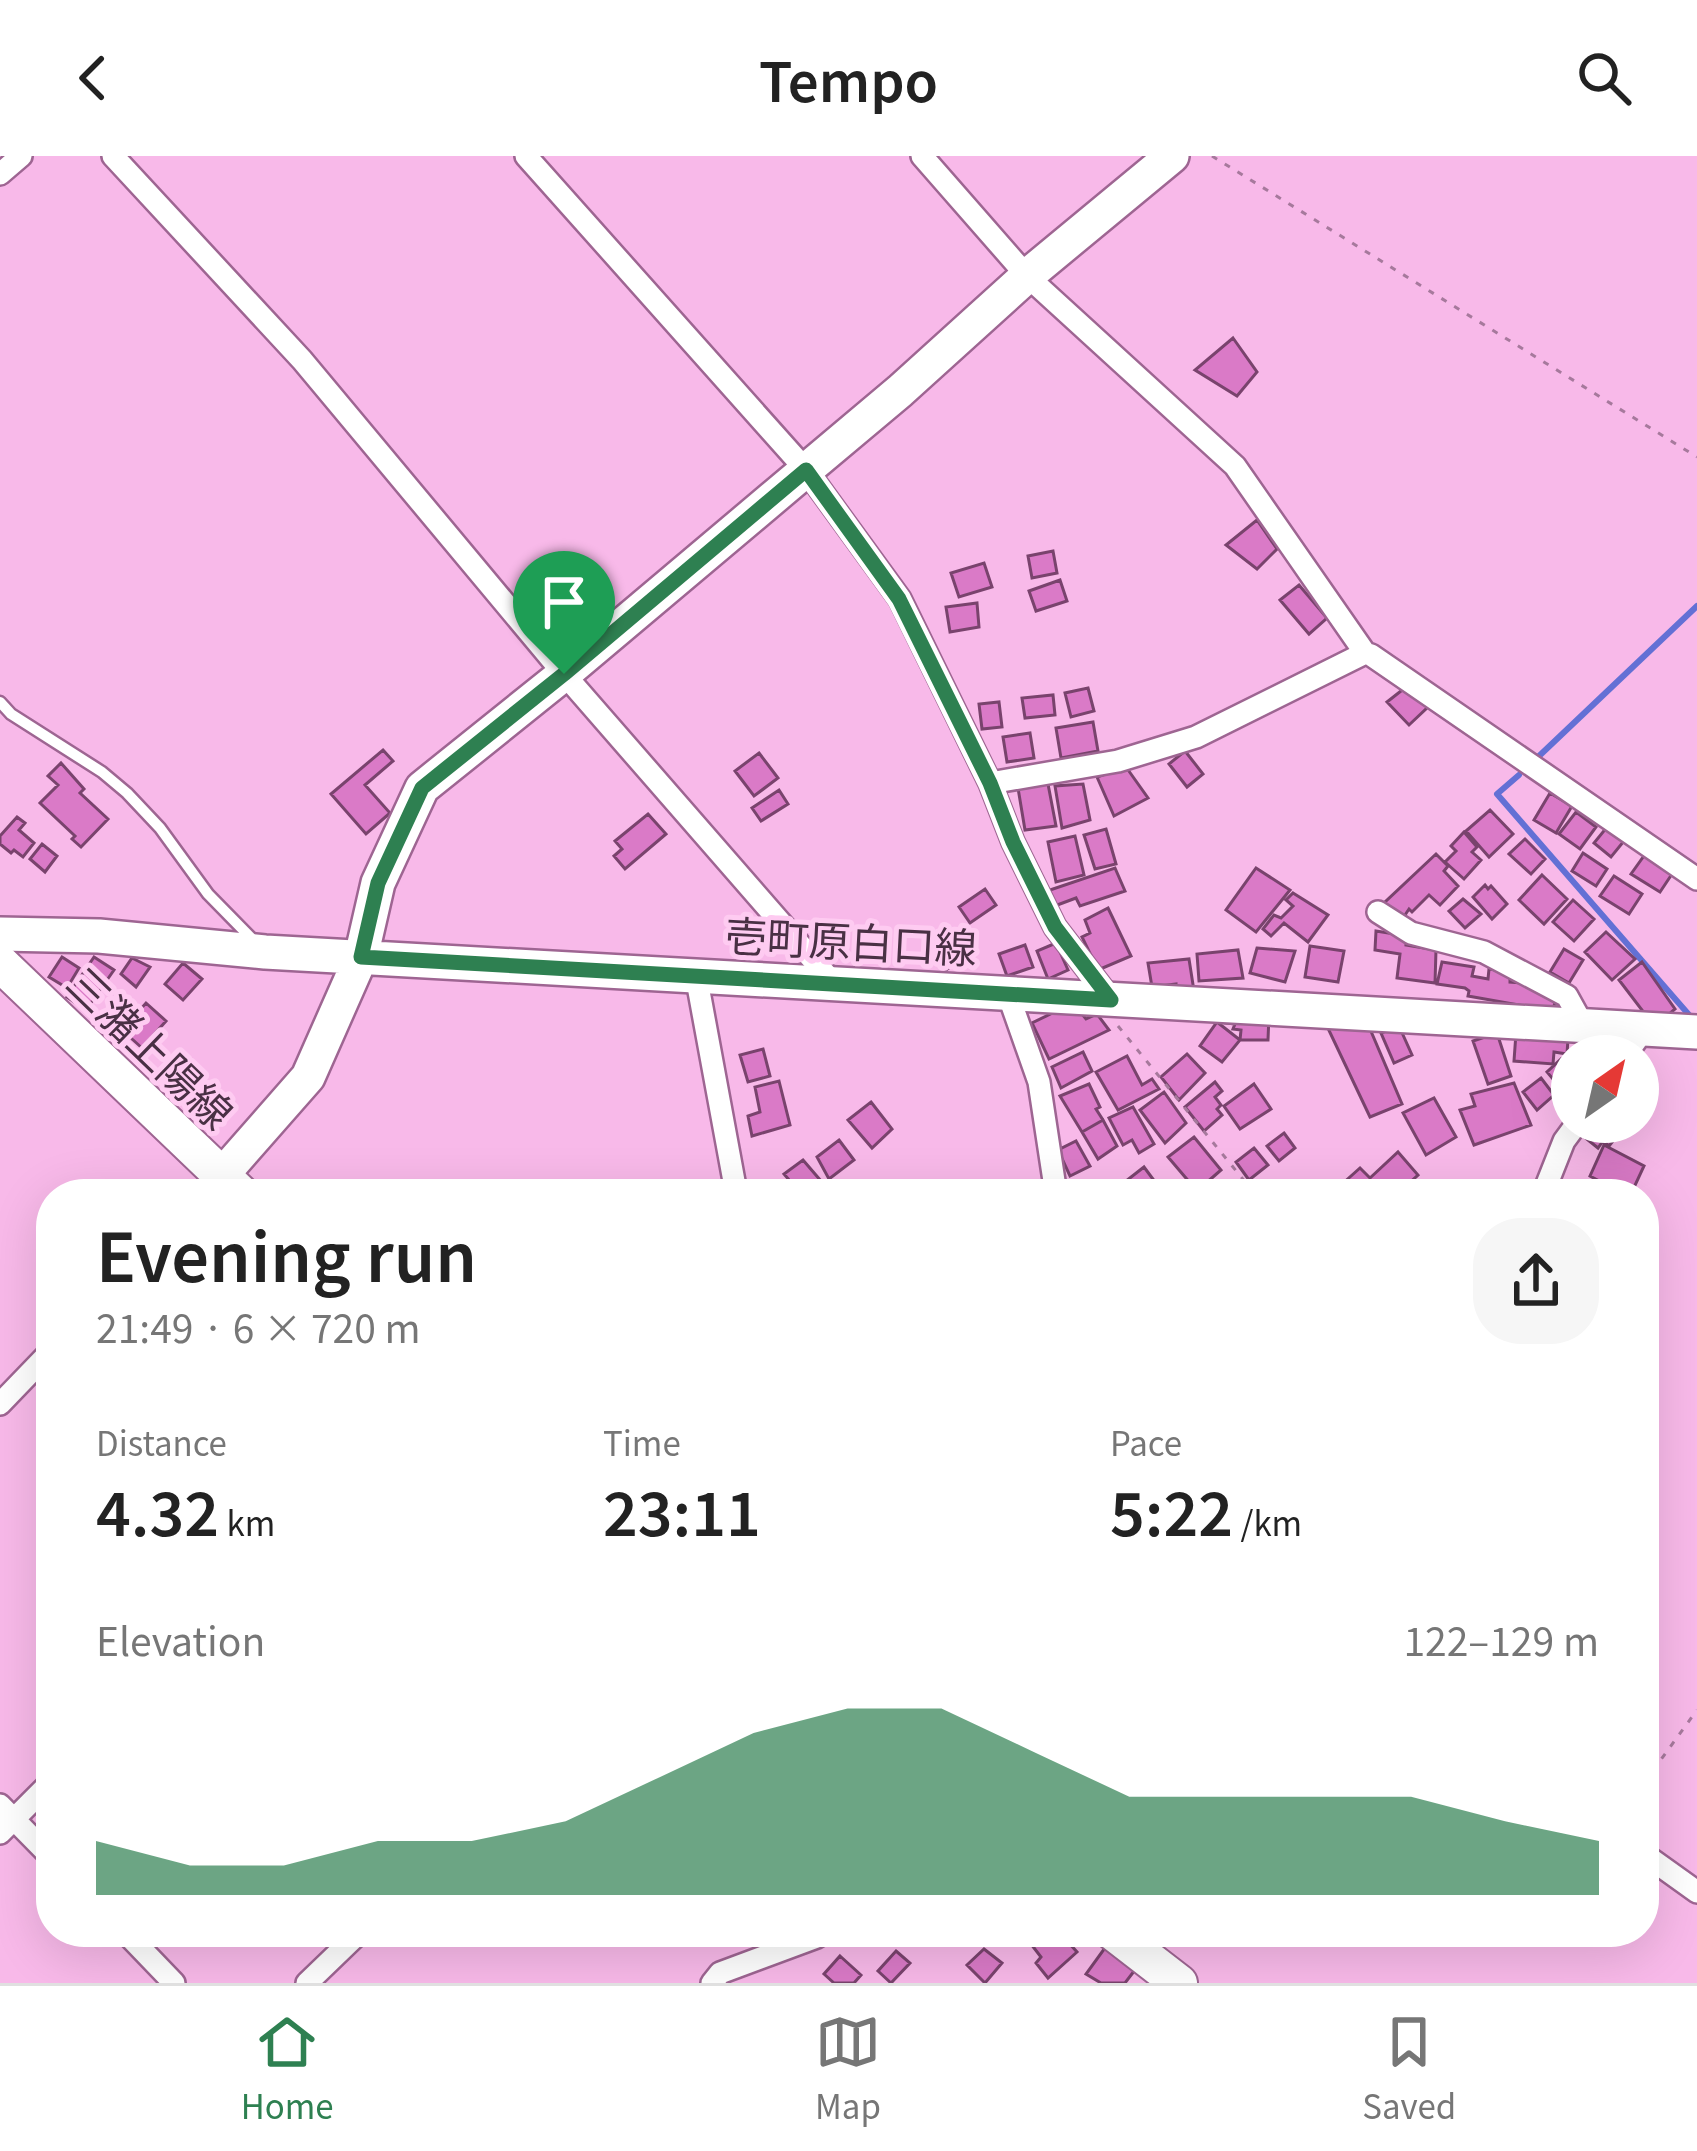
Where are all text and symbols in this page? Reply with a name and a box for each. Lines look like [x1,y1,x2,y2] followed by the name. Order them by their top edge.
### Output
[759,39,938,118] text: Tempo
[60,45,126,111] icon: back
[1571,45,1637,111] icon: search
[513,551,615,674] pin
[531,569,597,635] icon: arrive
[724,902,978,976] street label: 壱町原白口線
[55,951,249,1141] street label: 三潴上陽線
[1551,1035,1659,1143] north arrow
[1551,1035,1659,1143] map controls
[96,1205,477,1301] text: Evening run
[1473,1218,1599,1344] button: share
[96,1298,421,1354] text: 21:49 · 6 × 720 m
[96,1418,227,1466] text: Distance
[603,1418,681,1466] text: Time
[1110,1418,1182,1466] text: Pace
[96,1466,219,1553] text: 4.32
[603,1466,761,1553] text: 23:11
[1110,1466,1233,1553] text: 5:22
[219,1498,275,1546] text: km
[1233,1498,1302,1546] text: /km
[96,1611,265,1667] text: Elevation
[1403,1611,1599,1667] text: 122–129 m
[241,2009,334,2129] tab: Home
[815,2009,881,2129] tab: Map
[1362,2009,1456,2129] tab: Saved

